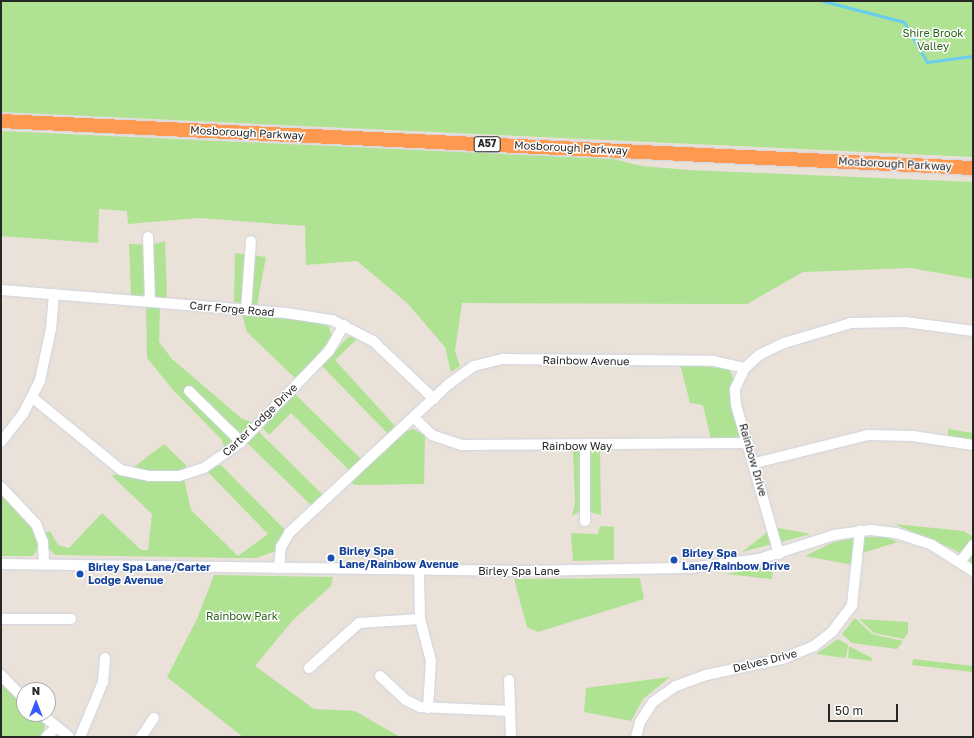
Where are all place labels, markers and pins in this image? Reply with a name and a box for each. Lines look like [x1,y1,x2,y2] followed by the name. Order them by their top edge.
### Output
[339,545,459,571] place label: Birley Spa Lane/Rainbow Avenue
[682,547,790,573] place label: Birley Spa Lane/Rainbow Drive
[326,553,336,563] marker: Birley Spa Lane/Rainbow Avenue
[669,555,679,565] marker: Birley Spa Lane/Rainbow Drive
[88,561,211,587] place label: Birley Spa Lane/Carter Lodge Avenue
[75,569,85,579] marker: Birley Spa Lane/Carter Lodge Avenue

